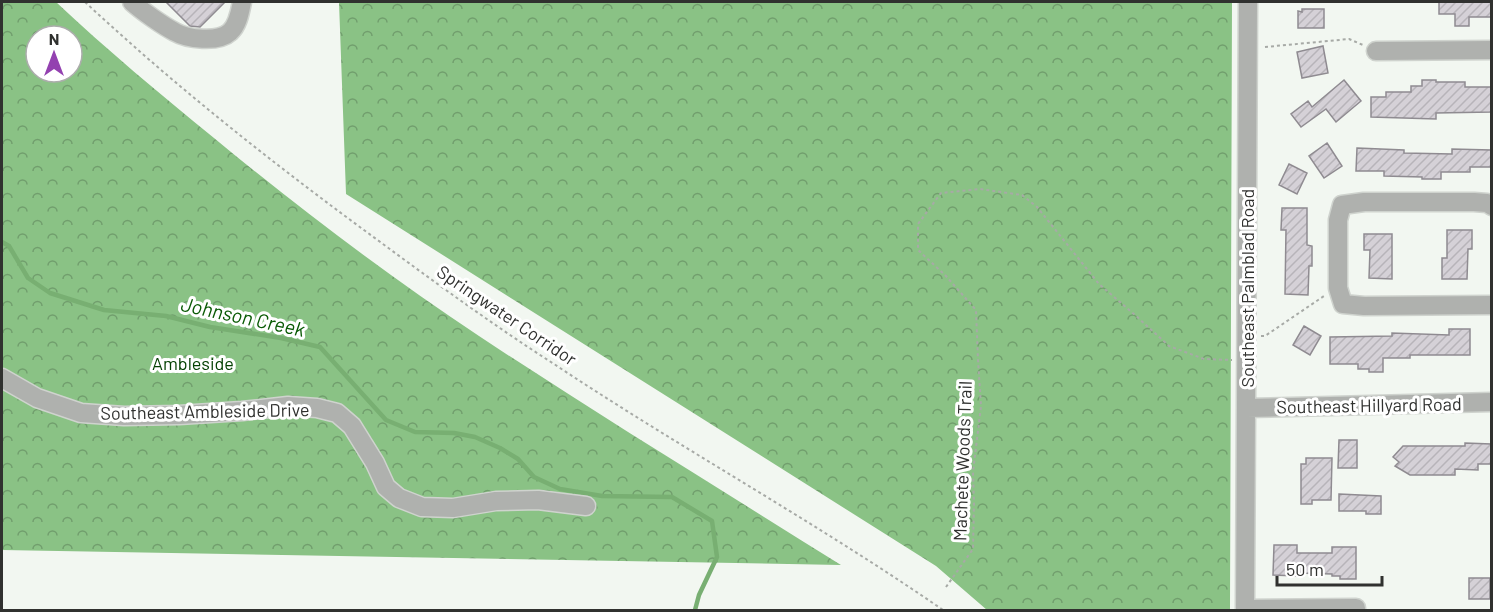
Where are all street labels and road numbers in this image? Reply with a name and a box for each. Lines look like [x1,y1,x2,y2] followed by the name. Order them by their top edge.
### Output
[1236,189,1258,387] street label: Southeast Palmblad Road
[433,260,581,370] street label: Springwater Corridor
[948,381,976,541] street label: Machete Woods Trail
[1276,392,1462,418] street label: Southeast Hillyard Road
[100,398,310,424] street label: Southeast Ambleside Drive

